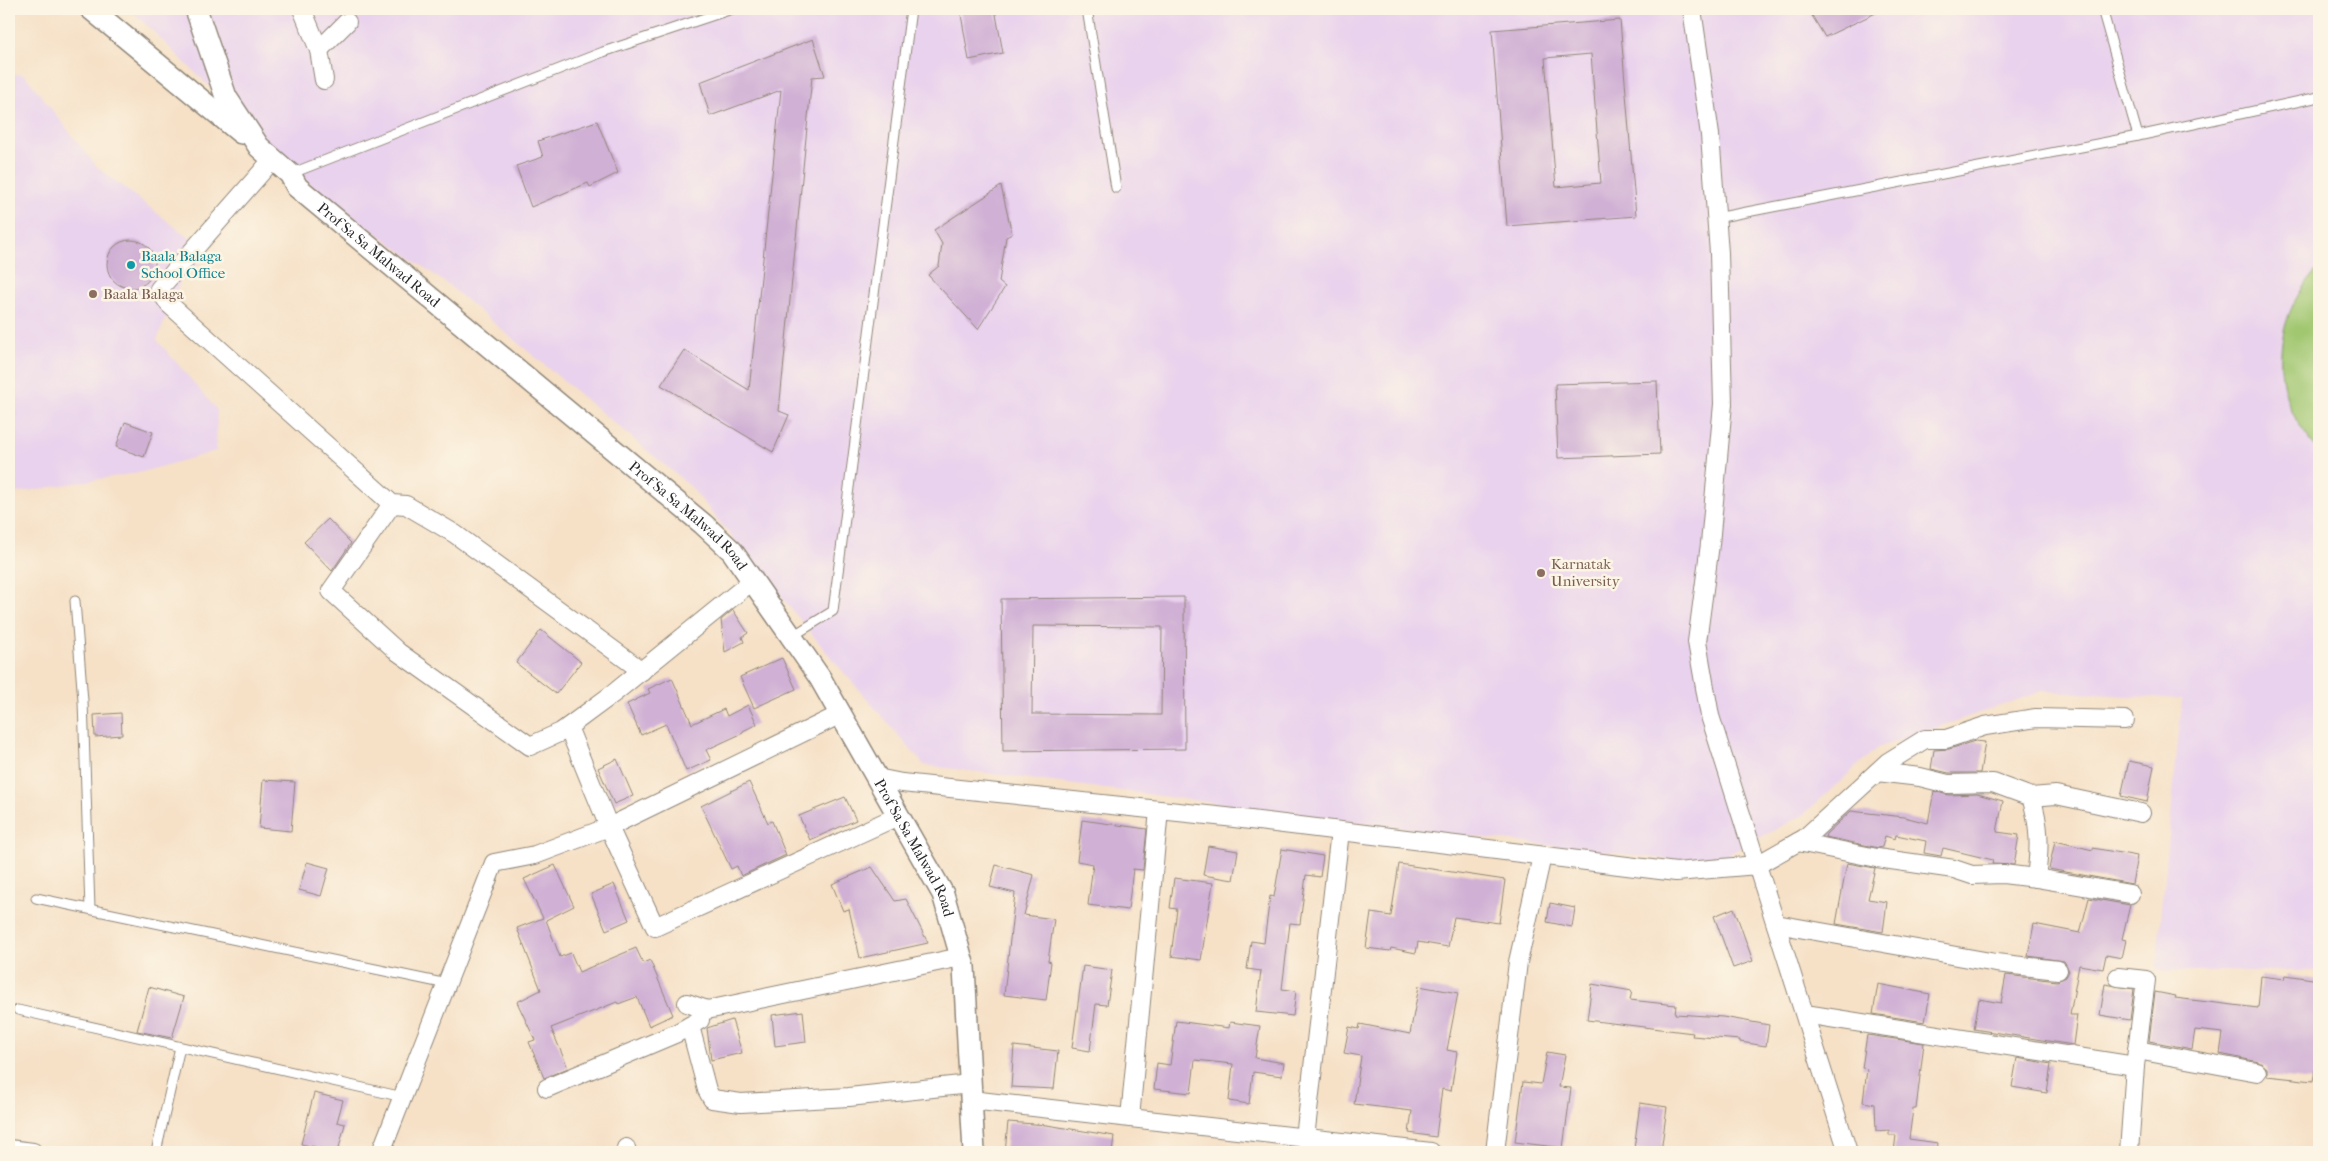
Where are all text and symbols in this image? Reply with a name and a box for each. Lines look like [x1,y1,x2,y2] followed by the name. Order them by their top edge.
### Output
[314,199,444,312] street label: Prof Sa Sa Malwad Road
[141,247,226,282] place label: Baala Balaga School Office
[125,259,137,271] marker: Baala Balaga School Office
[103,285,185,303] place label: Baala Balaga
[87,288,99,300] marker: Baala Balaga
[625,457,752,574] street label: Prof Sa Sa Malwad Road
[1551,555,1621,590] place label: Karnatak University
[1535,567,1547,579] marker: Karnatak University
[870,776,958,919] street label: Prof Sa Sa Malwad Road

